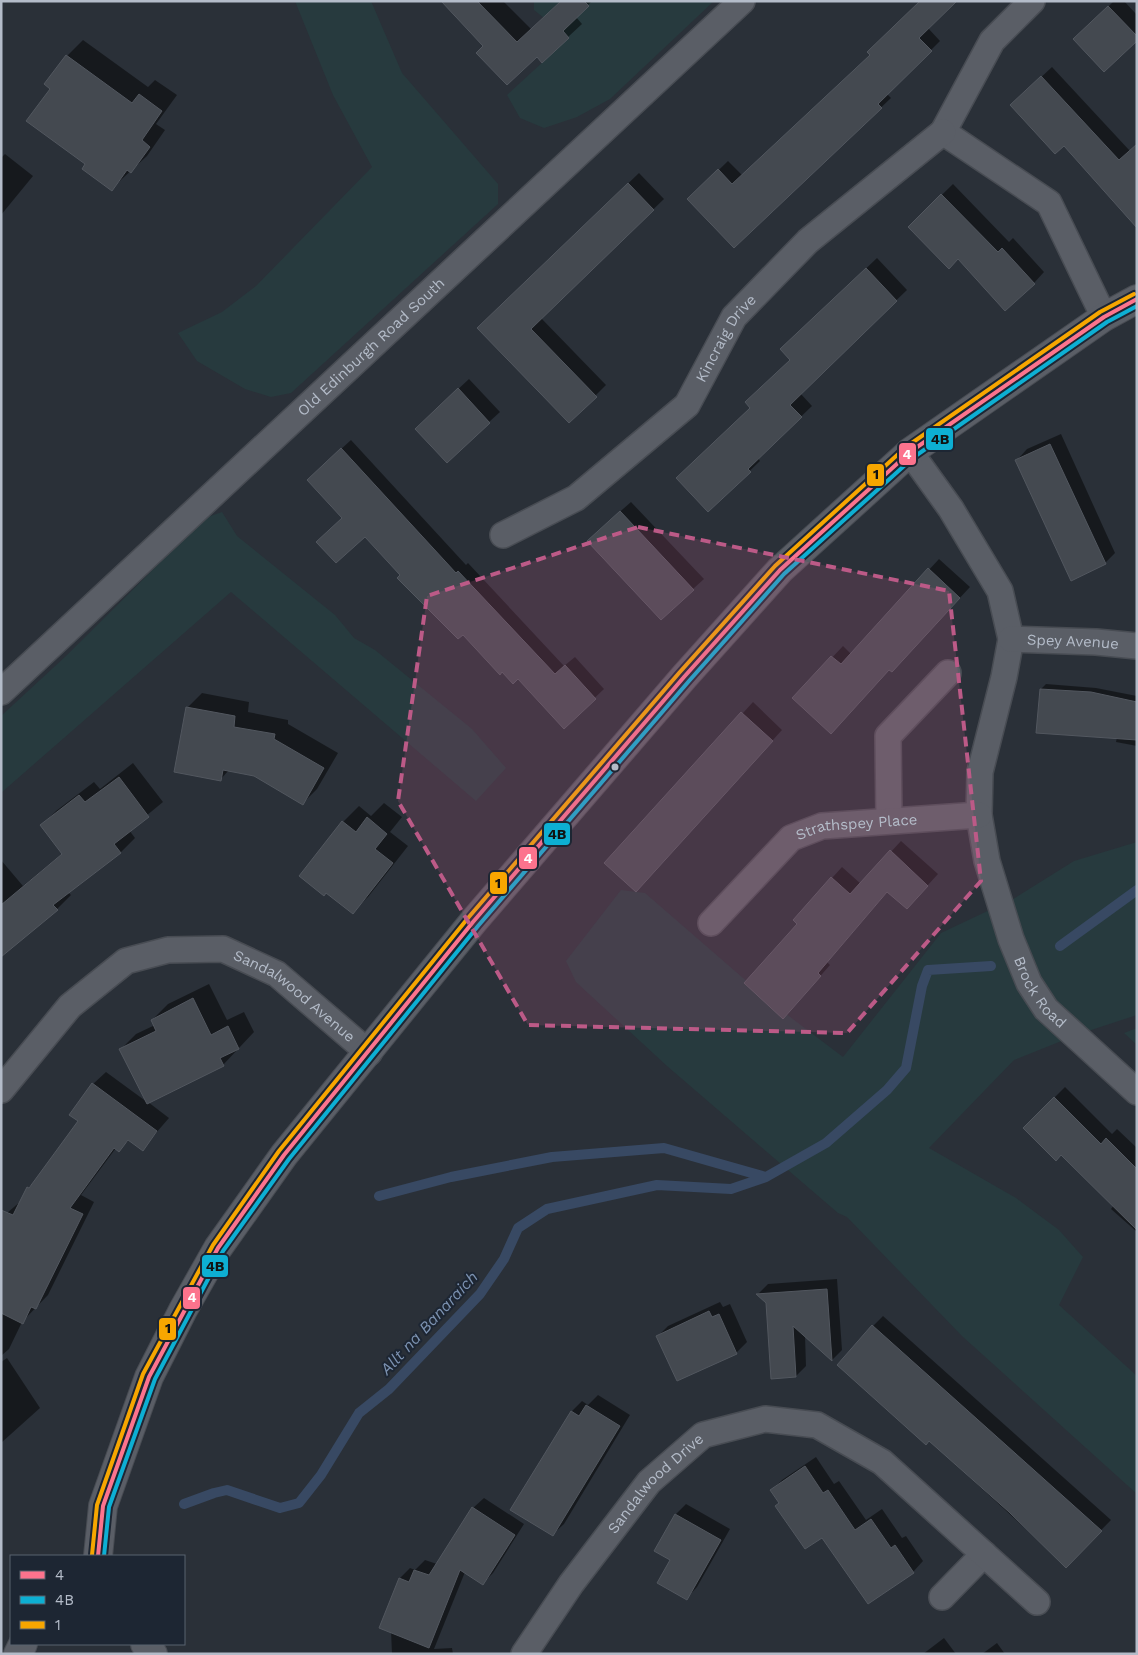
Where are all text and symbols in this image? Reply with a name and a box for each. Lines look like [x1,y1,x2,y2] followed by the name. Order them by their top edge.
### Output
[294,274,448,420] street label: Old Edinburgh Road South
[692,291,760,385] street label: Kincraig Drive
[925,427,954,451] line badge: 4B
[931,431,950,447] text: 4B
[898,442,917,466] line badge: 4
[902,446,912,462] text: 4
[866,463,885,487] line badge: 1
[873,466,879,482] text: 1
[1027,631,1120,653] street label: Spey Avenue
[610,762,620,772] unlabelled marker
[793,810,918,844] street label: Strathspey Place
[543,822,571,846] line badge: 4B
[548,826,567,842] text: 4B
[518,846,538,870] line badge: 4
[523,850,533,866] text: 4
[489,871,508,895] line badge: 1
[495,875,501,891] text: 1
[231,946,359,1046] street label: Sandalwood Avenue
[1010,954,1070,1032] street label: Brock Road
[201,1254,229,1278] line badge: 4B
[206,1258,225,1274] text: 4B
[376,1268,482,1379] water label: Allt na Banaraich
[182,1286,201,1310] line badge: 4
[187,1289,197,1305] text: 4
[158,1317,177,1341] line badge: 1
[165,1320,171,1336] text: 1
[604,1430,707,1537] street label: Sandalwood Drive
[10,1555,185,1645] legend
[55,1566,64,1584] text: 4
[55,1591,74,1609] text: 4B
[55,1616,61,1634] text: 1

